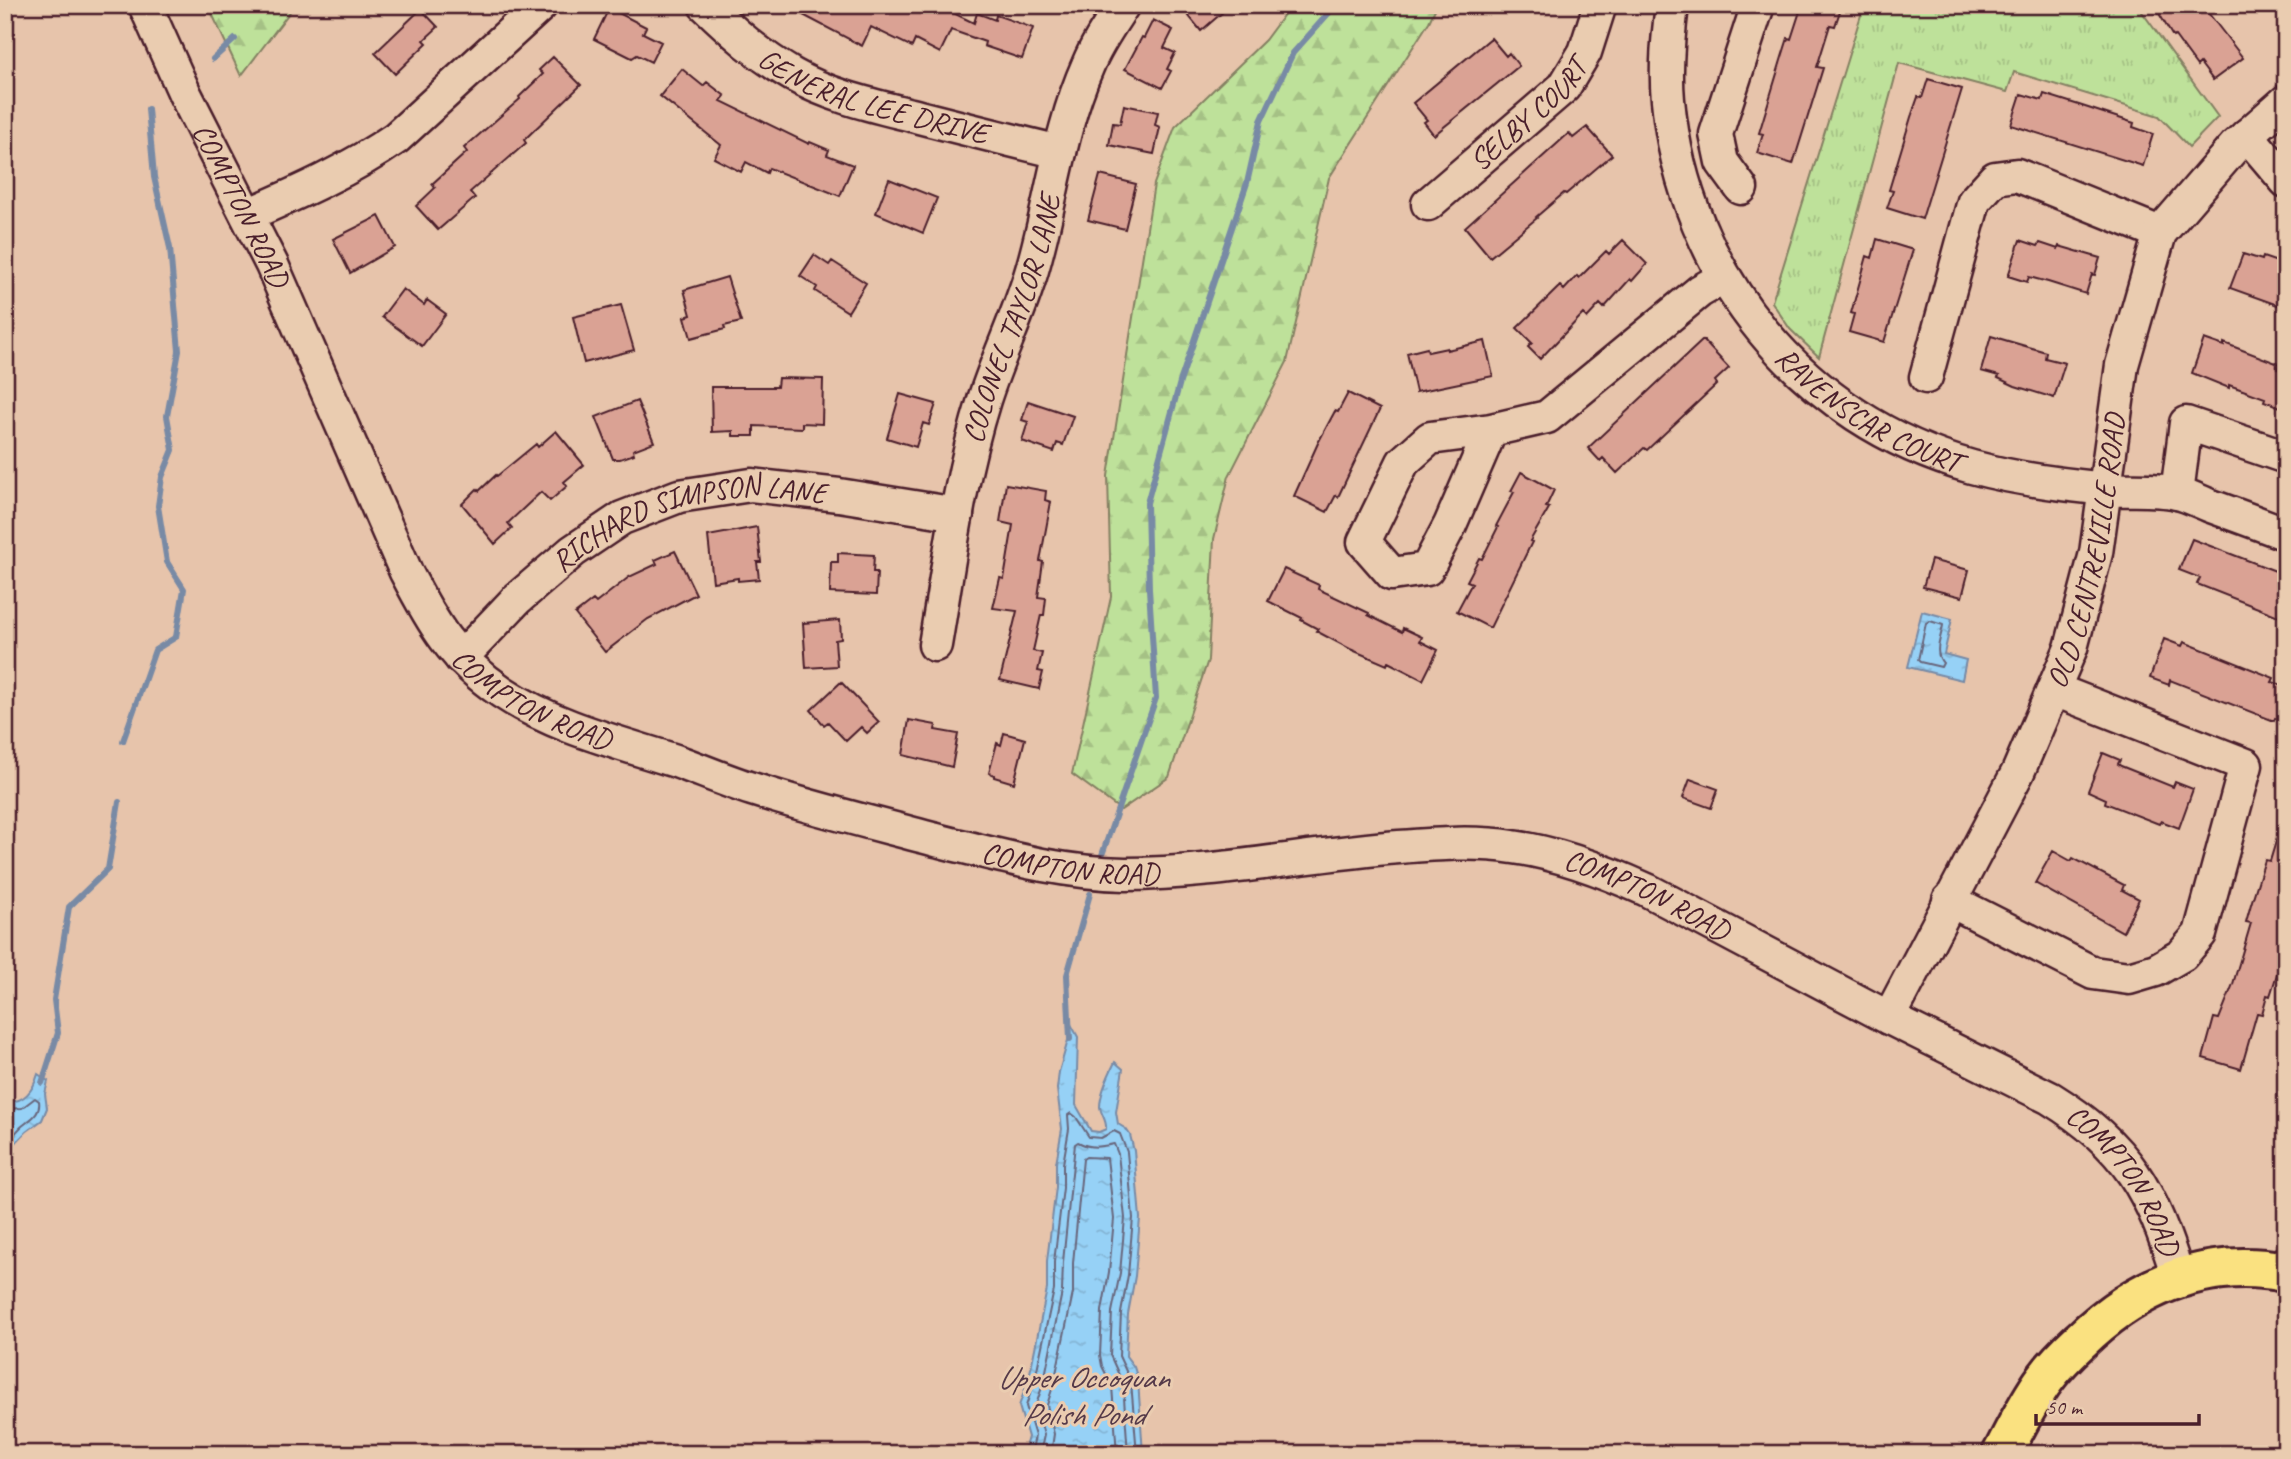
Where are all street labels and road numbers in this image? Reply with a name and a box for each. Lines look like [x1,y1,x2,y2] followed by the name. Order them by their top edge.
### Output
[751,39,996,154] street label: GENERAL LEE DRIVE
[1461,46,1599,179] street label: SELBY COURT
[184,117,299,295] street label: COMPTON ROAD
[954,187,1070,447] street label: COLONEL TAYLOR LANE
[1767,339,1972,484] street label: RAVENSCAR COURT
[2037,409,2134,694] street label: OLD CENTREVILLE ROAD
[543,464,832,580] street label: RICHARD SIMPSON LANE
[443,640,619,759] street label: COMPTON ROAD
[978,833,1162,893] street label: COMPTON ROAD
[1560,840,1738,950] street label: COMPTON ROAD
[2059,1096,2189,1263] street label: COMPTON ROAD

